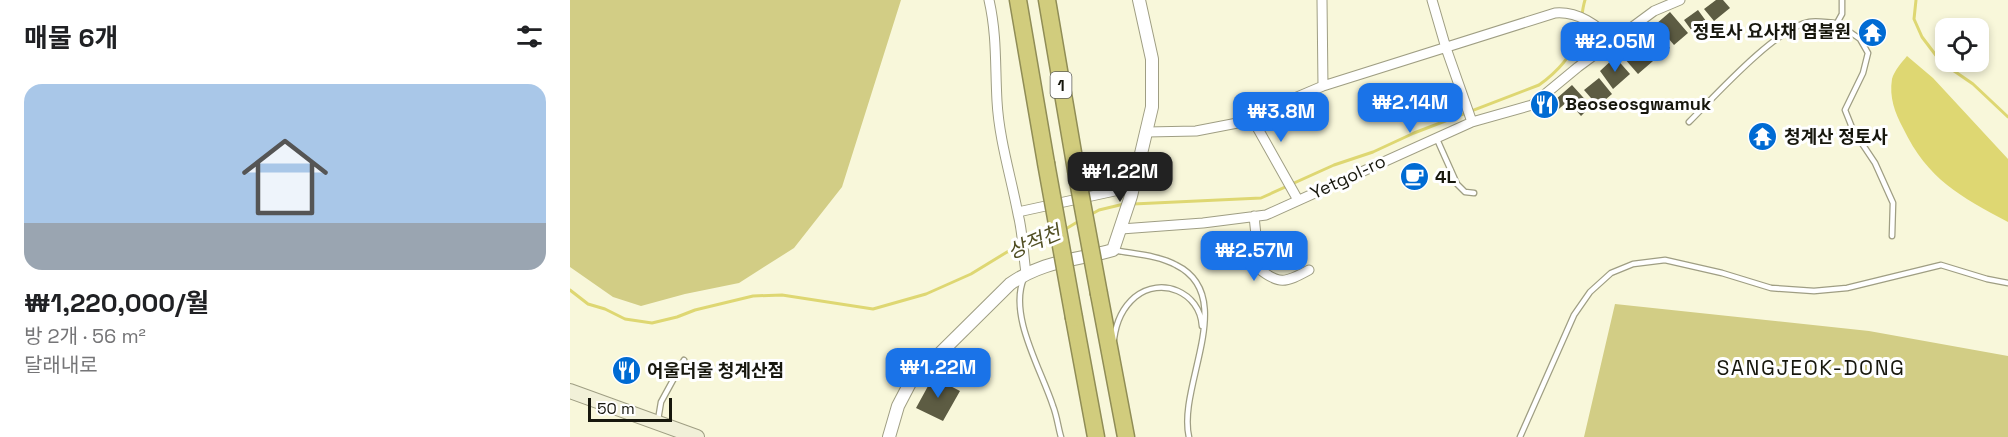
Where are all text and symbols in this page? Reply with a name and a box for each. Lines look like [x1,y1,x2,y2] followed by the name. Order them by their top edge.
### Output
[1856,16,1888,48] temple icon: 정토사 요사채 염불원
[1935,18,1989,72] map controls
[1935,18,1989,72] button: locate
[513,20,546,53] icon: filters
[1693,20,1851,43] place label: 정토사 요사채 염불원
[24,21,118,55] text: 매물 6개
[1566,22,1664,73] pin: ₩2.05M
[1575,28,1655,54] text: ₩2.05M
[1050,72,1072,98] road number: 1
[1361,83,1459,134] pin: ₩2.14M
[1528,88,1560,120] restaurant icon: Beoseosgwamuk
[1372,89,1448,115] text: ₩2.14M
[1239,92,1323,143] pin: ₩3.8M
[1565,92,1711,115] place label: Beoseosgwamuk
[1247,98,1315,124] text: ₩3.8M
[1747,121,1779,153] temple icon: 청계산 정토사
[231,123,339,231] icon: home
[1784,125,1888,148] place label: 청계산 정토사
[1306,149,1389,204] street label: Yetgol-ro
[1071,152,1169,203] pin: ₩1.22M
[1082,158,1158,184] text: ₩1.22M
[1398,161,1430,193] cafe icon: 4L
[1435,165,1456,188] place label: 4L
[1004,218,1067,265] water label: 상적천
[1205,231,1303,282] pin: ₩2.57M
[1215,237,1293,263] text: ₩2.57M
[24,286,209,320] text: ₩1,220,000/월
[24,323,146,349] text: 방 2개 · 56 m²
[889,348,987,399] pin: ₩1.22M
[24,352,98,378] text: 달래내로
[900,354,976,380] text: ₩1.22M
[1717,354,1905,381] district label: SANGJEOK-DONG
[610,355,642,387] restaurant icon: 어울더울 청계산점
[647,359,784,382] place label: 어울더울 청계산점
[588,395,672,422] scale bar
[597,398,635,419] text: 50 m

